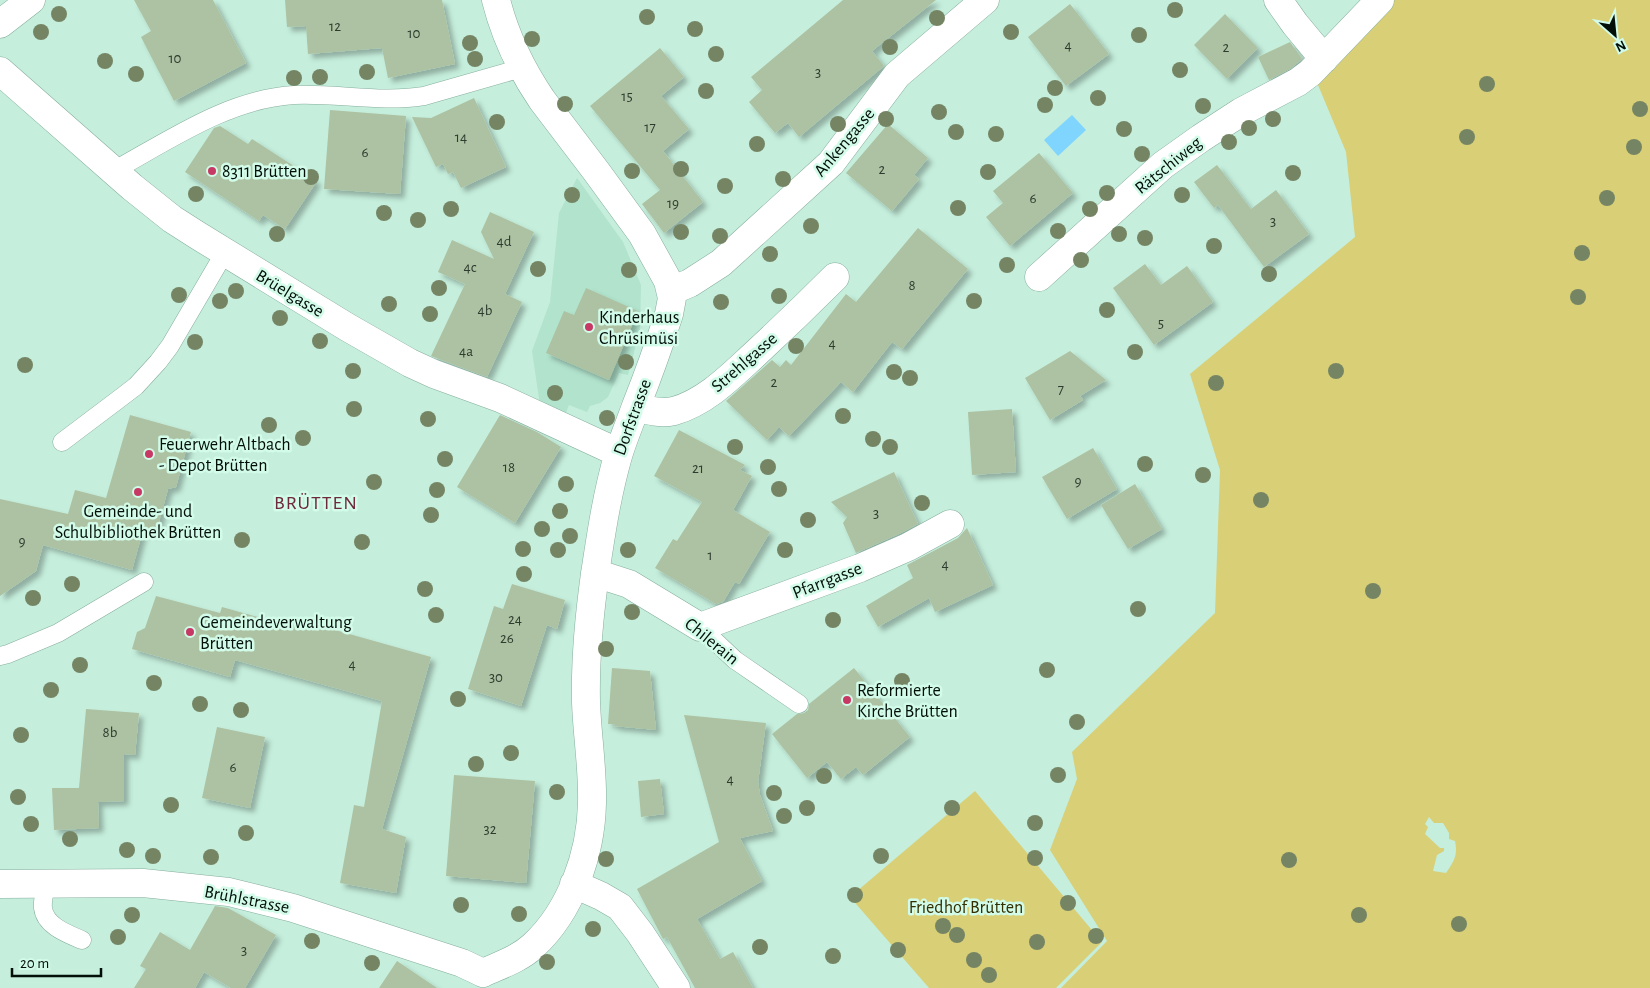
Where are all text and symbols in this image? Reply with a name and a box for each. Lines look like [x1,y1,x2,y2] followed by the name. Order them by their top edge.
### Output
[1590,10,1640,60] north arrow
[329,19,341,34] house number: 12
[407,26,421,41] house number: 10
[1613,37,1628,54] text: N
[1064,38,1072,53] house number: 4
[1223,40,1230,55] house number: 2
[168,51,182,66] house number: 10
[815,65,821,80] house number: 3
[621,89,633,104] house number: 15
[811,105,878,180] street label: Ankengasse
[644,120,656,135] house number: 17
[455,130,467,145] house number: 14
[1132,134,1205,198] street label: Rätschiweg
[361,145,369,160] house number: 6
[879,162,886,177] house number: 2
[222,163,307,181] place label: 8311 Brütten
[206,165,218,177] marker: 8311 Brütten
[1029,191,1037,206] house number: 6
[667,196,679,211] house number: 19
[1270,214,1276,229] house number: 3
[497,234,512,249] house number: 4d
[464,260,477,275] house number: 4c
[252,267,327,321] street label: Brüelgasse
[908,278,916,293] house number: 8
[478,303,493,318] house number: 4b
[599,309,679,348] place label: Kinderhaus Chrüsimüsi
[1158,316,1164,331] house number: 5
[583,321,595,333] marker: Kinderhaus Chrüsimüsi
[708,330,781,396] street label: Strehlgasse
[828,336,836,351] house number: 4
[459,344,473,359] house number: 4a
[771,375,778,390] house number: 2
[611,377,655,458] street label: Dorfstrasse
[1058,382,1064,397] house number: 7
[159,436,291,475] place label: Feuerwehr Altbach - Depot Brütten
[143,448,155,460] marker: Feuerwehr Altbach - Depot Brütten
[503,460,515,475] house number: 18
[692,461,704,476] house number: 21
[1074,474,1082,489] house number: 9
[132,486,144,498] marker: Gemeinde- und Schulbibliothek Brütten
[274,493,358,513] district label: BRÜTTEN
[55,503,221,542] place label: Gemeinde- und Schulbibliothek Brütten
[873,506,879,521] house number: 3
[18,534,26,549] house number: 9
[707,548,713,563] house number: 1
[941,557,949,572] house number: 4
[790,559,865,602] street label: Pfarrgasse
[508,612,522,627] house number: 24
[200,614,352,653] place label: Gemeindeverwaltung Brütten
[681,615,742,669] street label: Chilerain
[184,626,196,638] marker: Gemeindeverwaltung Brütten
[500,631,514,646] house number: 26
[348,657,356,672] house number: 4
[489,670,503,685] house number: 30
[857,682,958,721] place label: Reformierte Kirche Brütten
[841,694,853,706] marker: Reformierte Kirche Brütten
[103,725,118,740] house number: 8b
[229,760,237,775] house number: 6
[726,772,734,787] house number: 4
[483,822,497,837] house number: 32
[203,883,291,917] street label: Brühlstrasse
[909,899,1023,917] park label: Friedhof Brütten
[241,943,247,958] house number: 3
[12,946,101,978] scale bar
[20,956,49,971] text: 20 m

